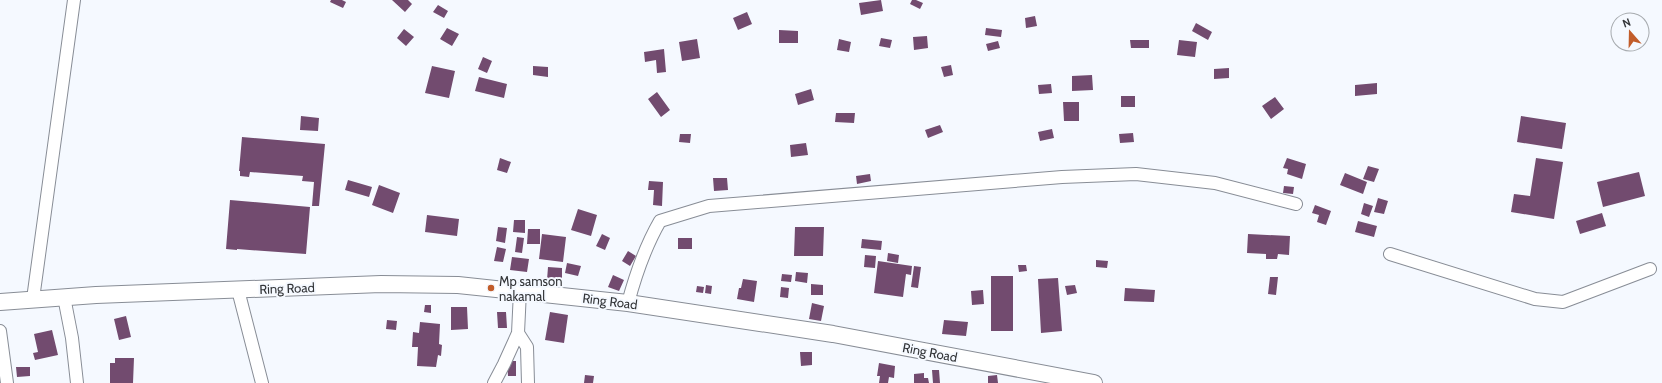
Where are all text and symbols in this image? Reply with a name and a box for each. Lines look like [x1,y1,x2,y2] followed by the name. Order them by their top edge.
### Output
[1610,12,1650,52] north arrow
[1621,15,1633,31] text: N
[499,273,562,304] place label: Mp samson nakamal
[259,279,315,297] street label: Ring Road
[486,283,496,293] marker: Mp samson nakamal
[582,290,638,312] street label: Ring Road
[901,339,959,365] street label: Ring Road

